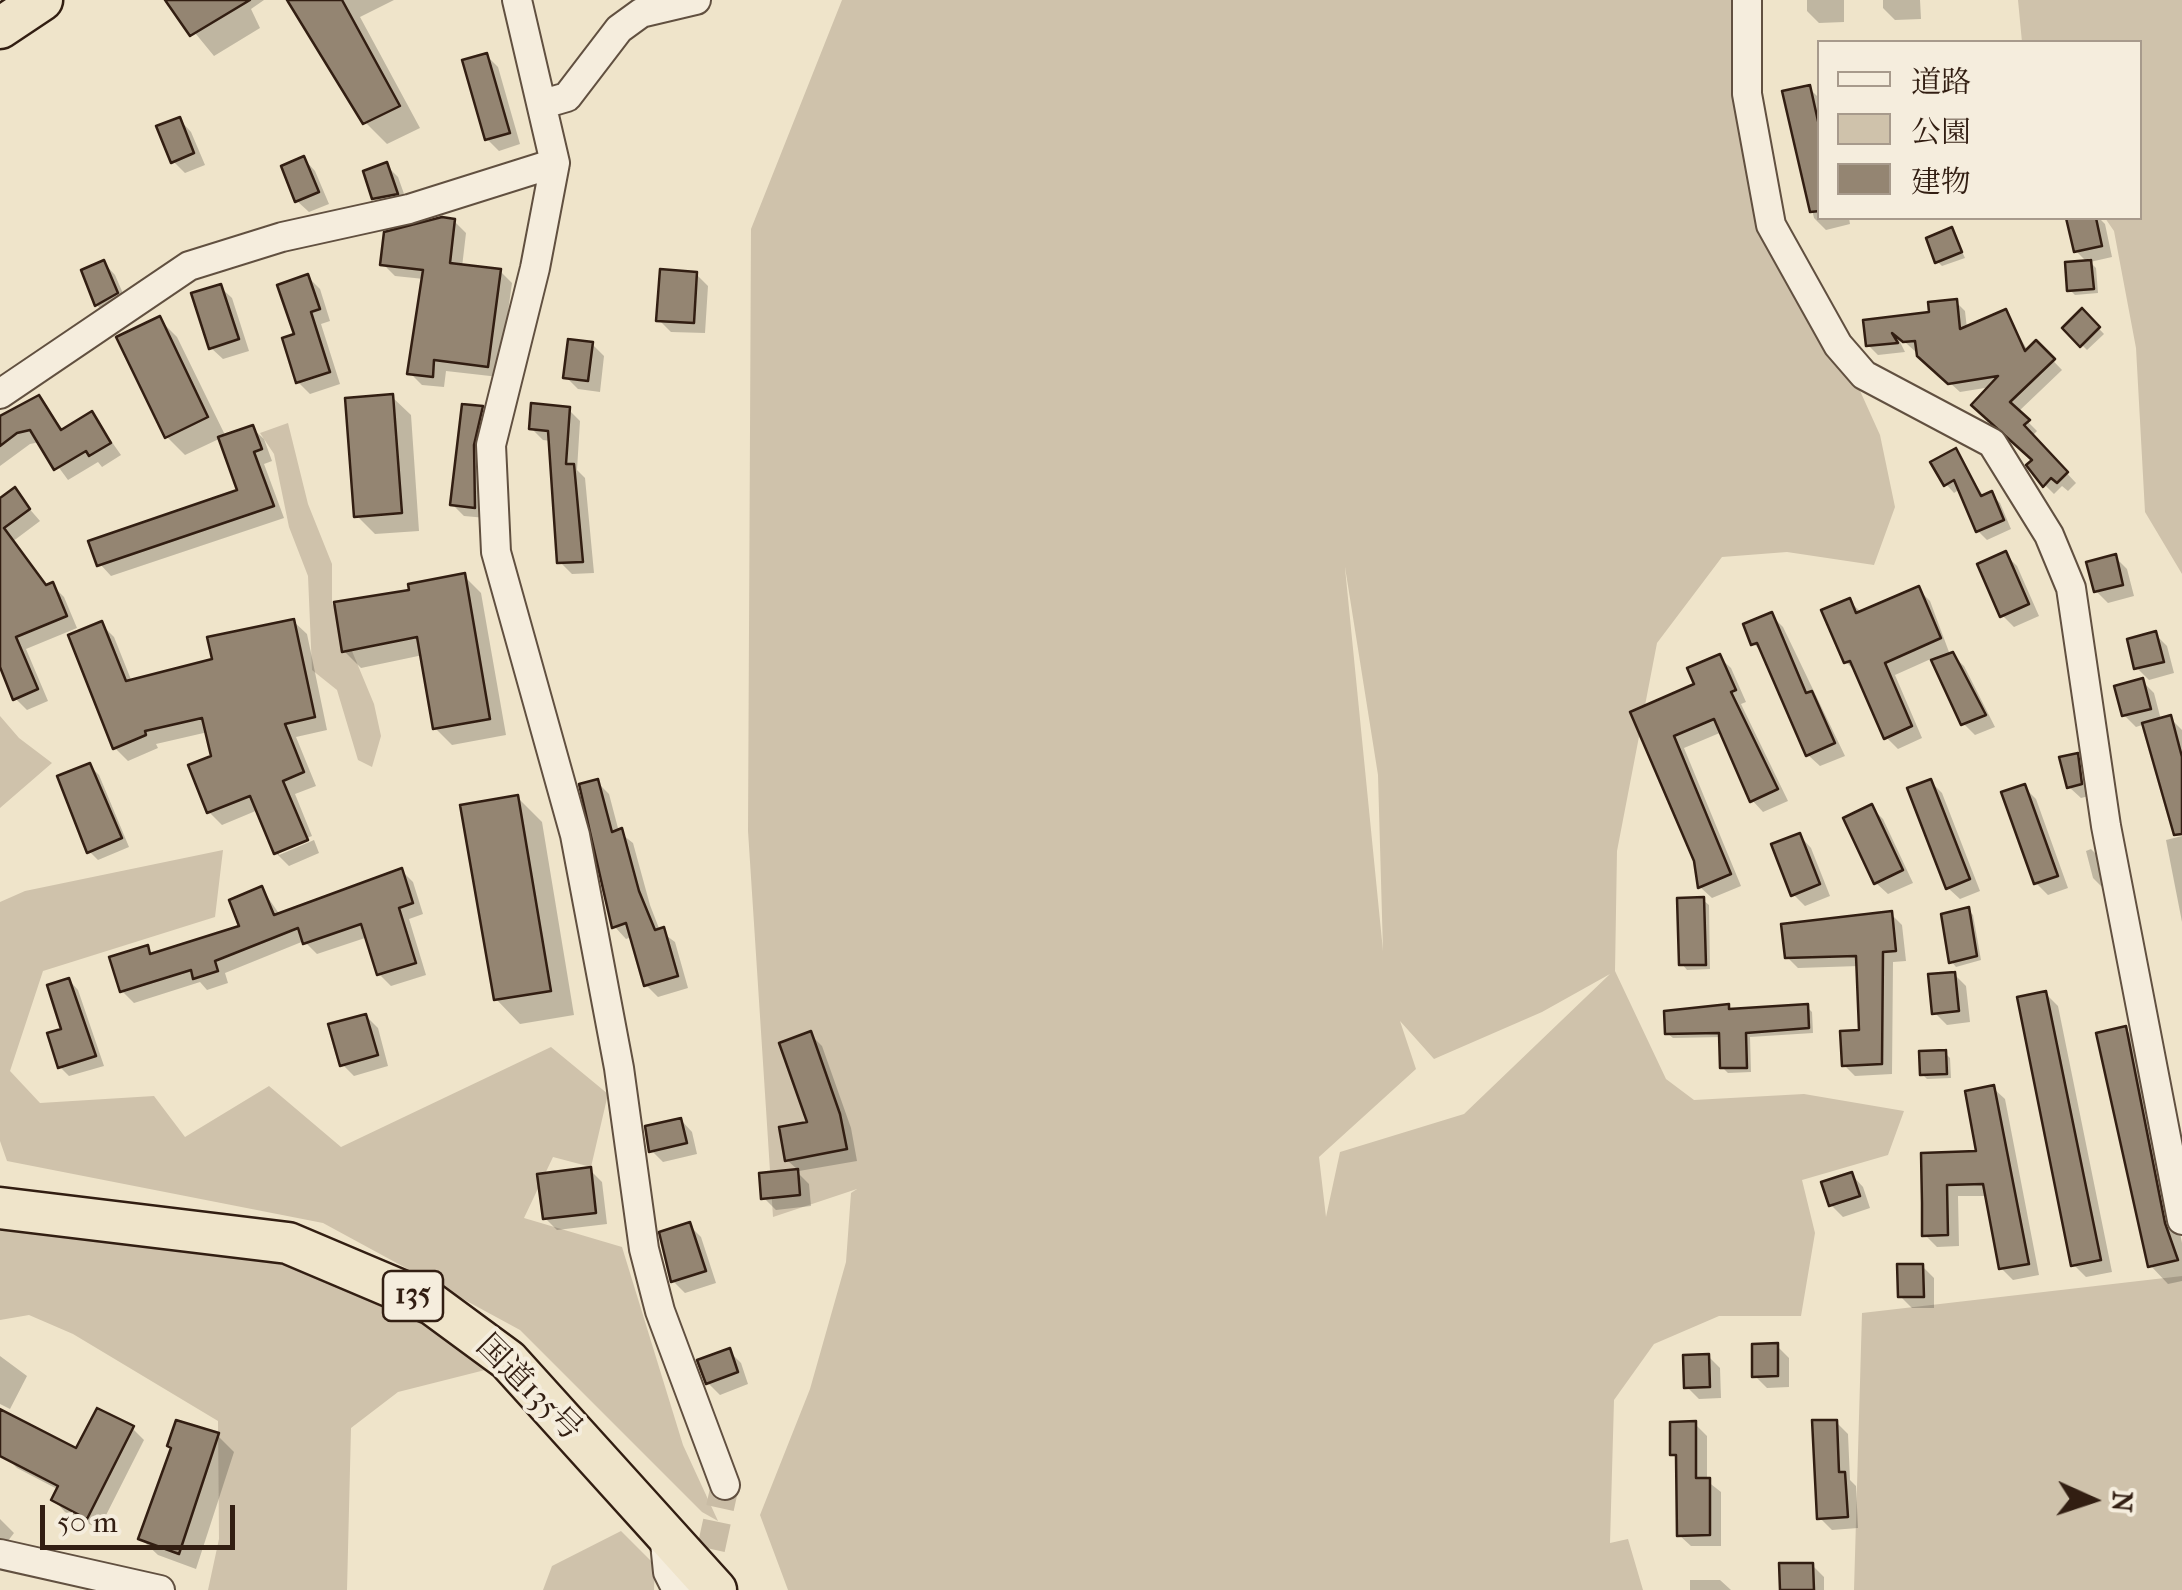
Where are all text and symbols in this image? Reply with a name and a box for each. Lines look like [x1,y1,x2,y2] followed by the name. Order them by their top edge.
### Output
[1817,40,2142,220] legend
[1911,65,1971,100] text: 道路
[1911,115,1971,150] text: 公園
[1911,165,1971,200] text: 建物
[383,1271,443,1321] road number: 135
[467,1328,589,1450] street label: 国道135号
[2042,1450,2142,1550] north arrow
[45,1485,240,1547] scale bar
[2105,1490,2139,1513] text: N
[57,1505,118,1540] text: 50 m

